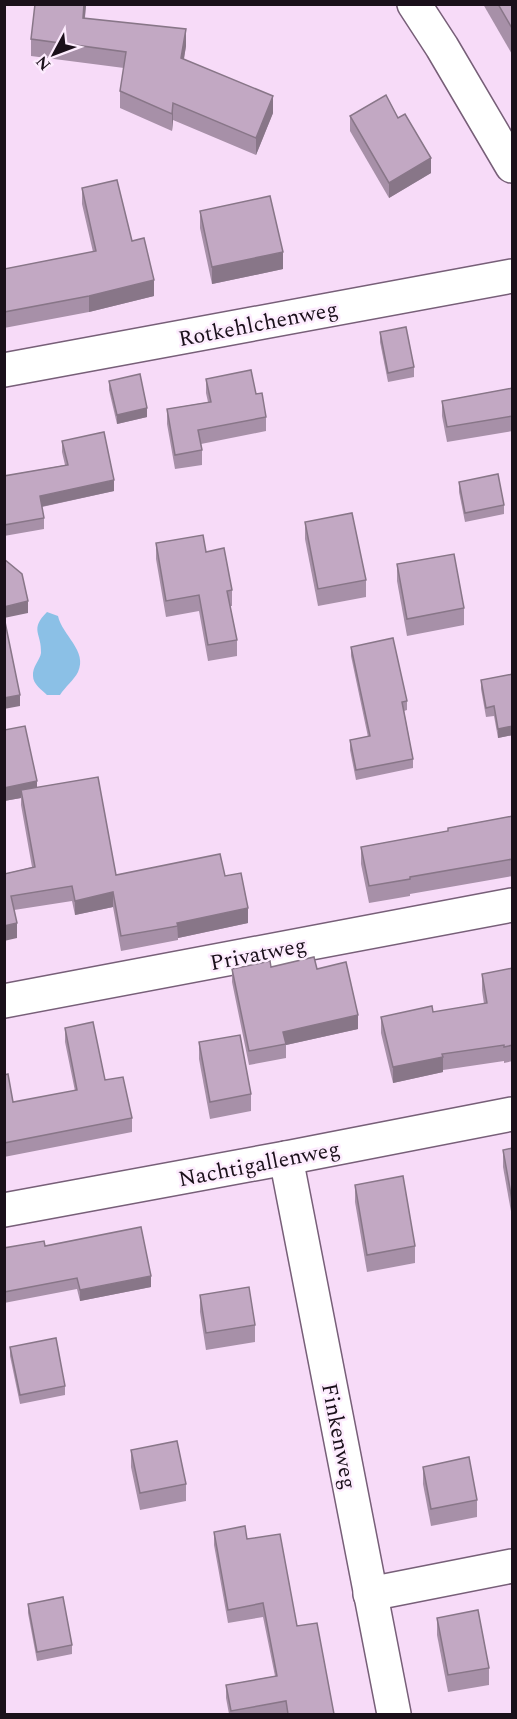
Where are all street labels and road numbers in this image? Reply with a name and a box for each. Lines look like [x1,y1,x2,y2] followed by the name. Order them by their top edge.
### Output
[176,293,341,356] street label: Rotkehlchenweg
[207,929,309,980] street label: Privatweg
[176,1133,343,1196] street label: Nachtigallenweg
[312,1380,365,1492] street label: Finkenweg

